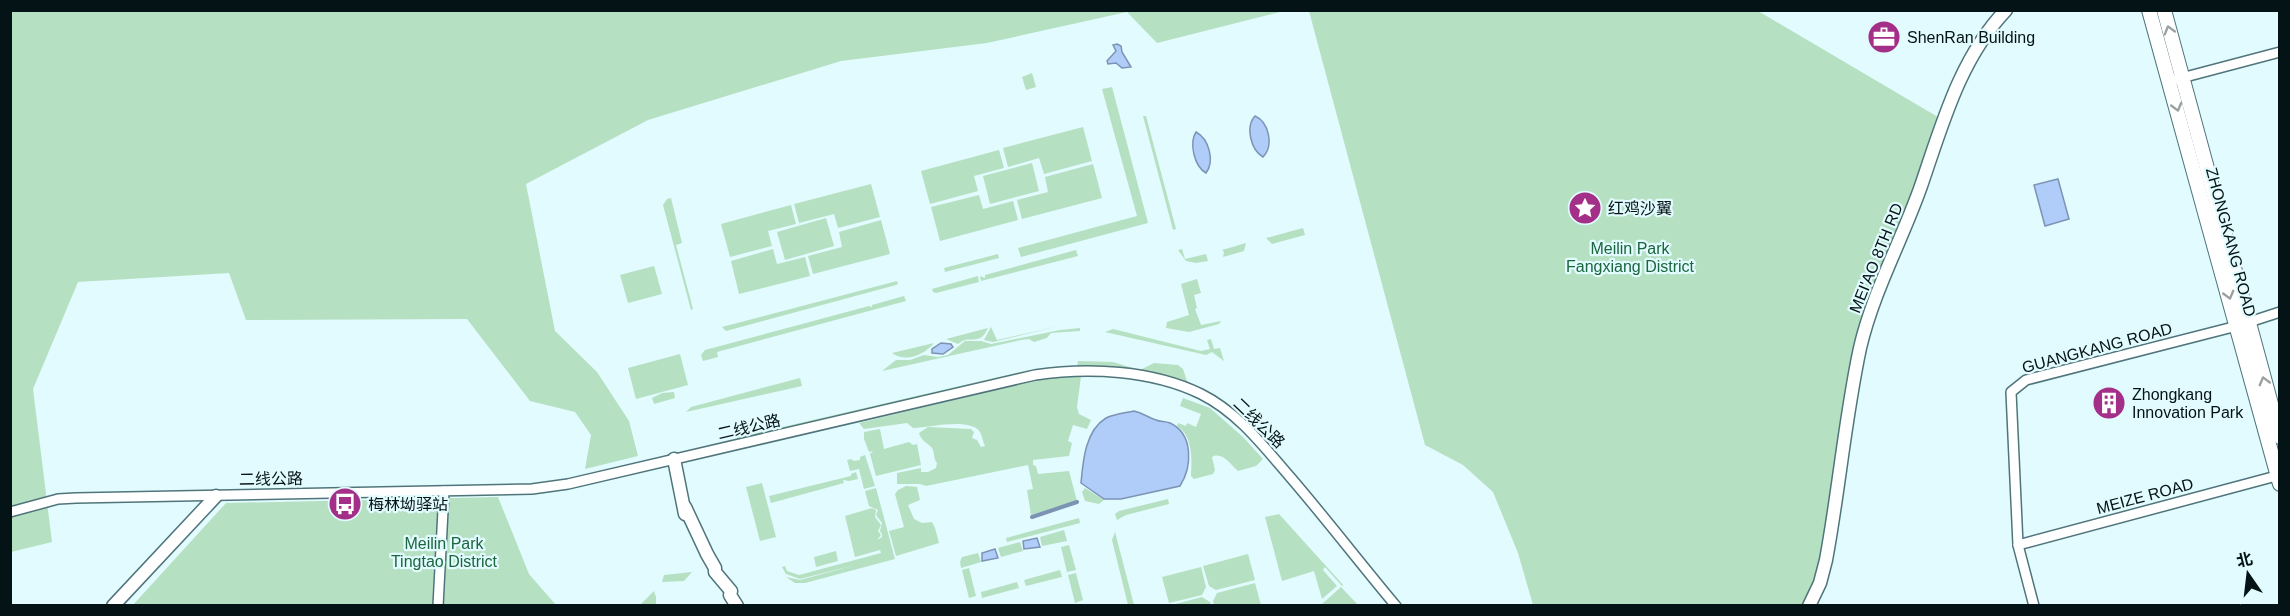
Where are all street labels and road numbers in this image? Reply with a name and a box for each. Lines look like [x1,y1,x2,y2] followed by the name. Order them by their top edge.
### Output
[2203,166,2259,318] street label: ZHONGKANG ROAD
[1846,201,1906,315] street label: MEI'AO 8TH RD
[2020,320,2174,376] street label: GUANGKANG ROAD
[1230,395,1288,451] street label: 二线公路
[716,412,782,442] street label: 二线公路
[239,470,303,488] street label: 二线公路
[2095,475,2195,517] street label: MEIZE ROAD

